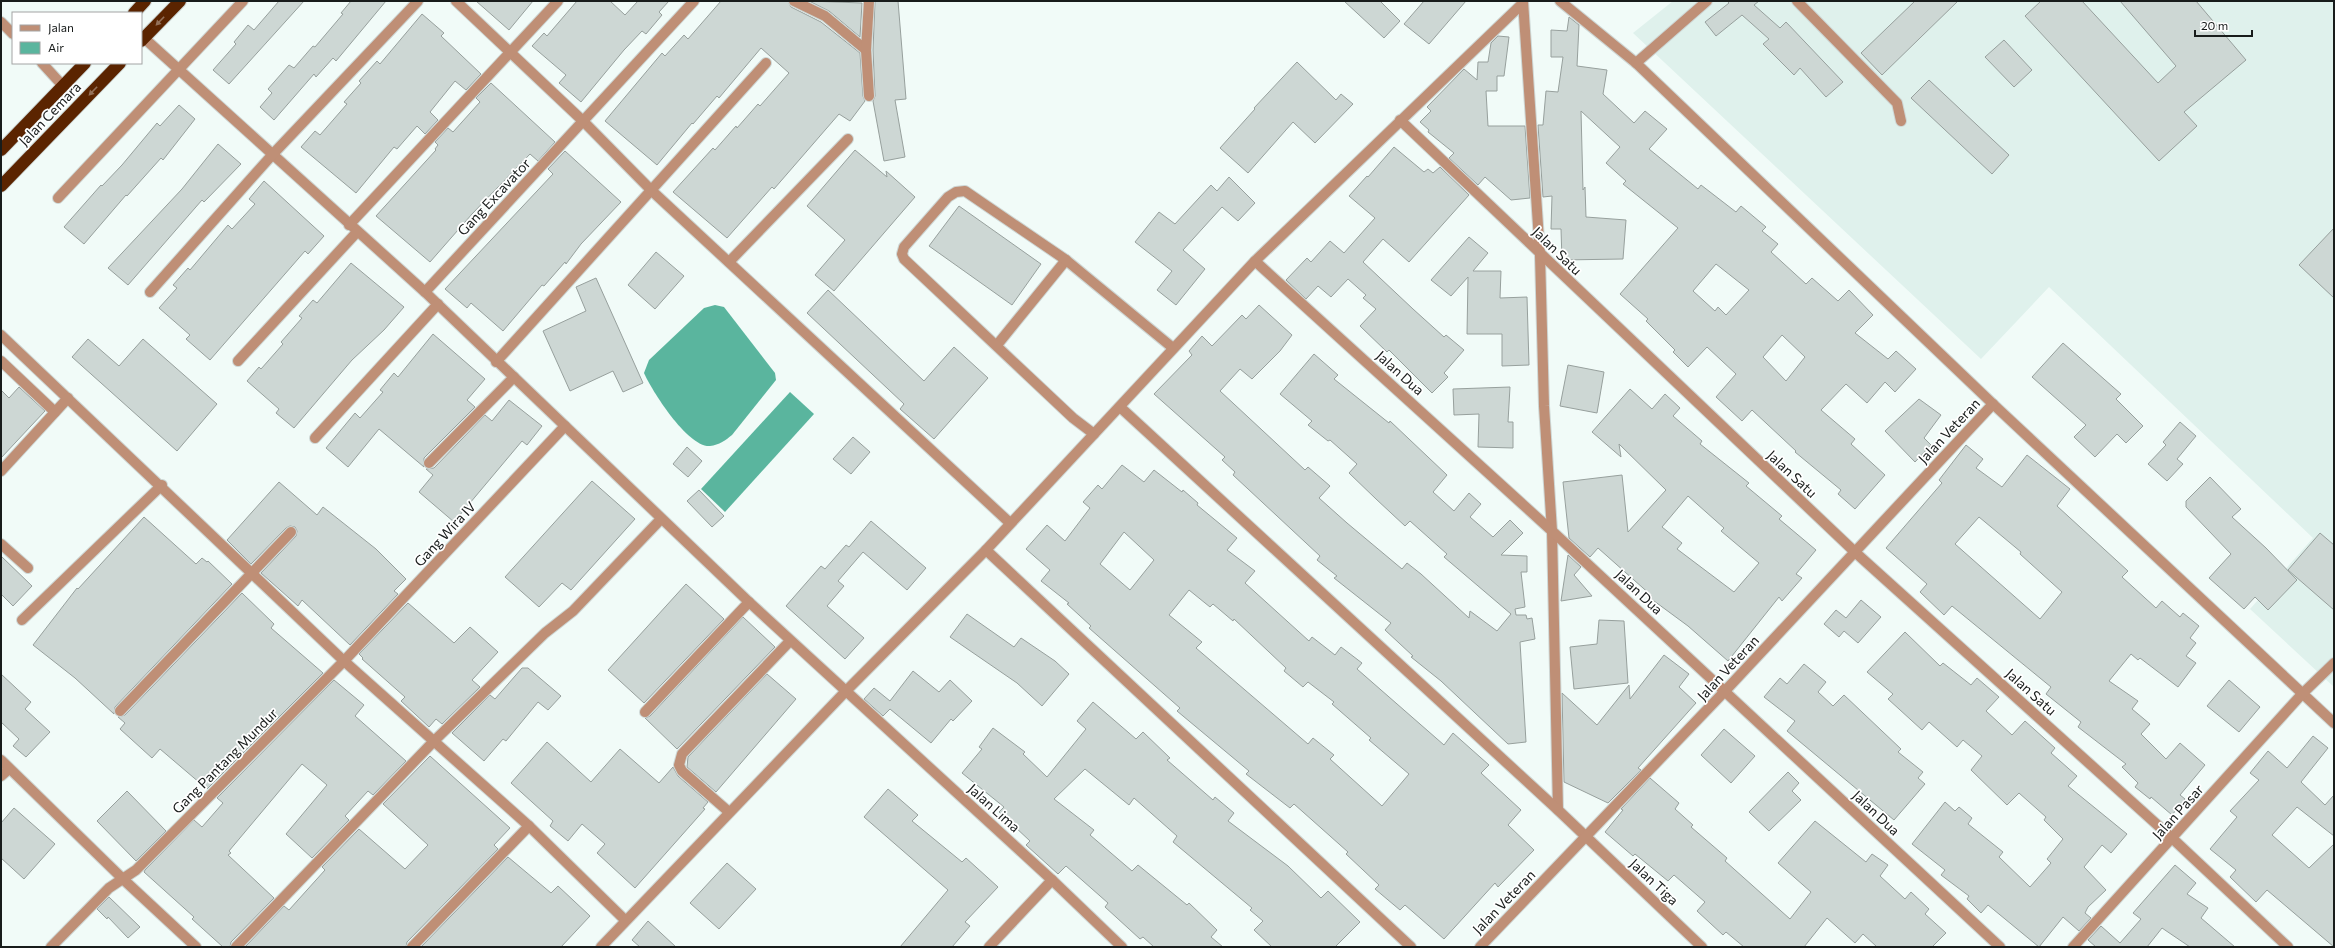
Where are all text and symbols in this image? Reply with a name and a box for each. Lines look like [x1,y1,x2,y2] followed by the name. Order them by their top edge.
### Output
[12,12,142,64] legend
[2195,12,2252,38] scale bar
[155,16,165,26] one-way arrow
[2201,18,2228,32] text: 20 m
[48,20,74,35] text: Jalan
[48,40,64,54] text: Air
[15,78,84,149] street label: Jalan Cemara
[88,86,97,96] one-way arrow
[454,154,534,239] street label: Gang Excavator
[1529,223,1586,278] street label: Jalan Satu
[1373,347,1428,398] street label: Jalan Dua
[1914,395,1983,467] street label: Jalan Veteran
[1764,446,1821,501] street label: Jalan Satu
[410,497,479,570] street label: Gang Wira IV
[1612,565,1667,618] street label: Jalan Dua
[1693,632,1762,704] street label: Jalan Veteran
[2003,665,2060,719] street label: Jalan Satu
[168,704,281,817] street label: Gang Pantang Mundur
[965,780,1024,835] street label: Jalan Lima
[2148,780,2207,843] street label: Jalan Pasar
[1849,786,1904,839] street label: Jalan Dua
[1626,855,1682,908] street label: Jalan Tiga
[1469,866,1538,937] street label: Jalan Veteran

